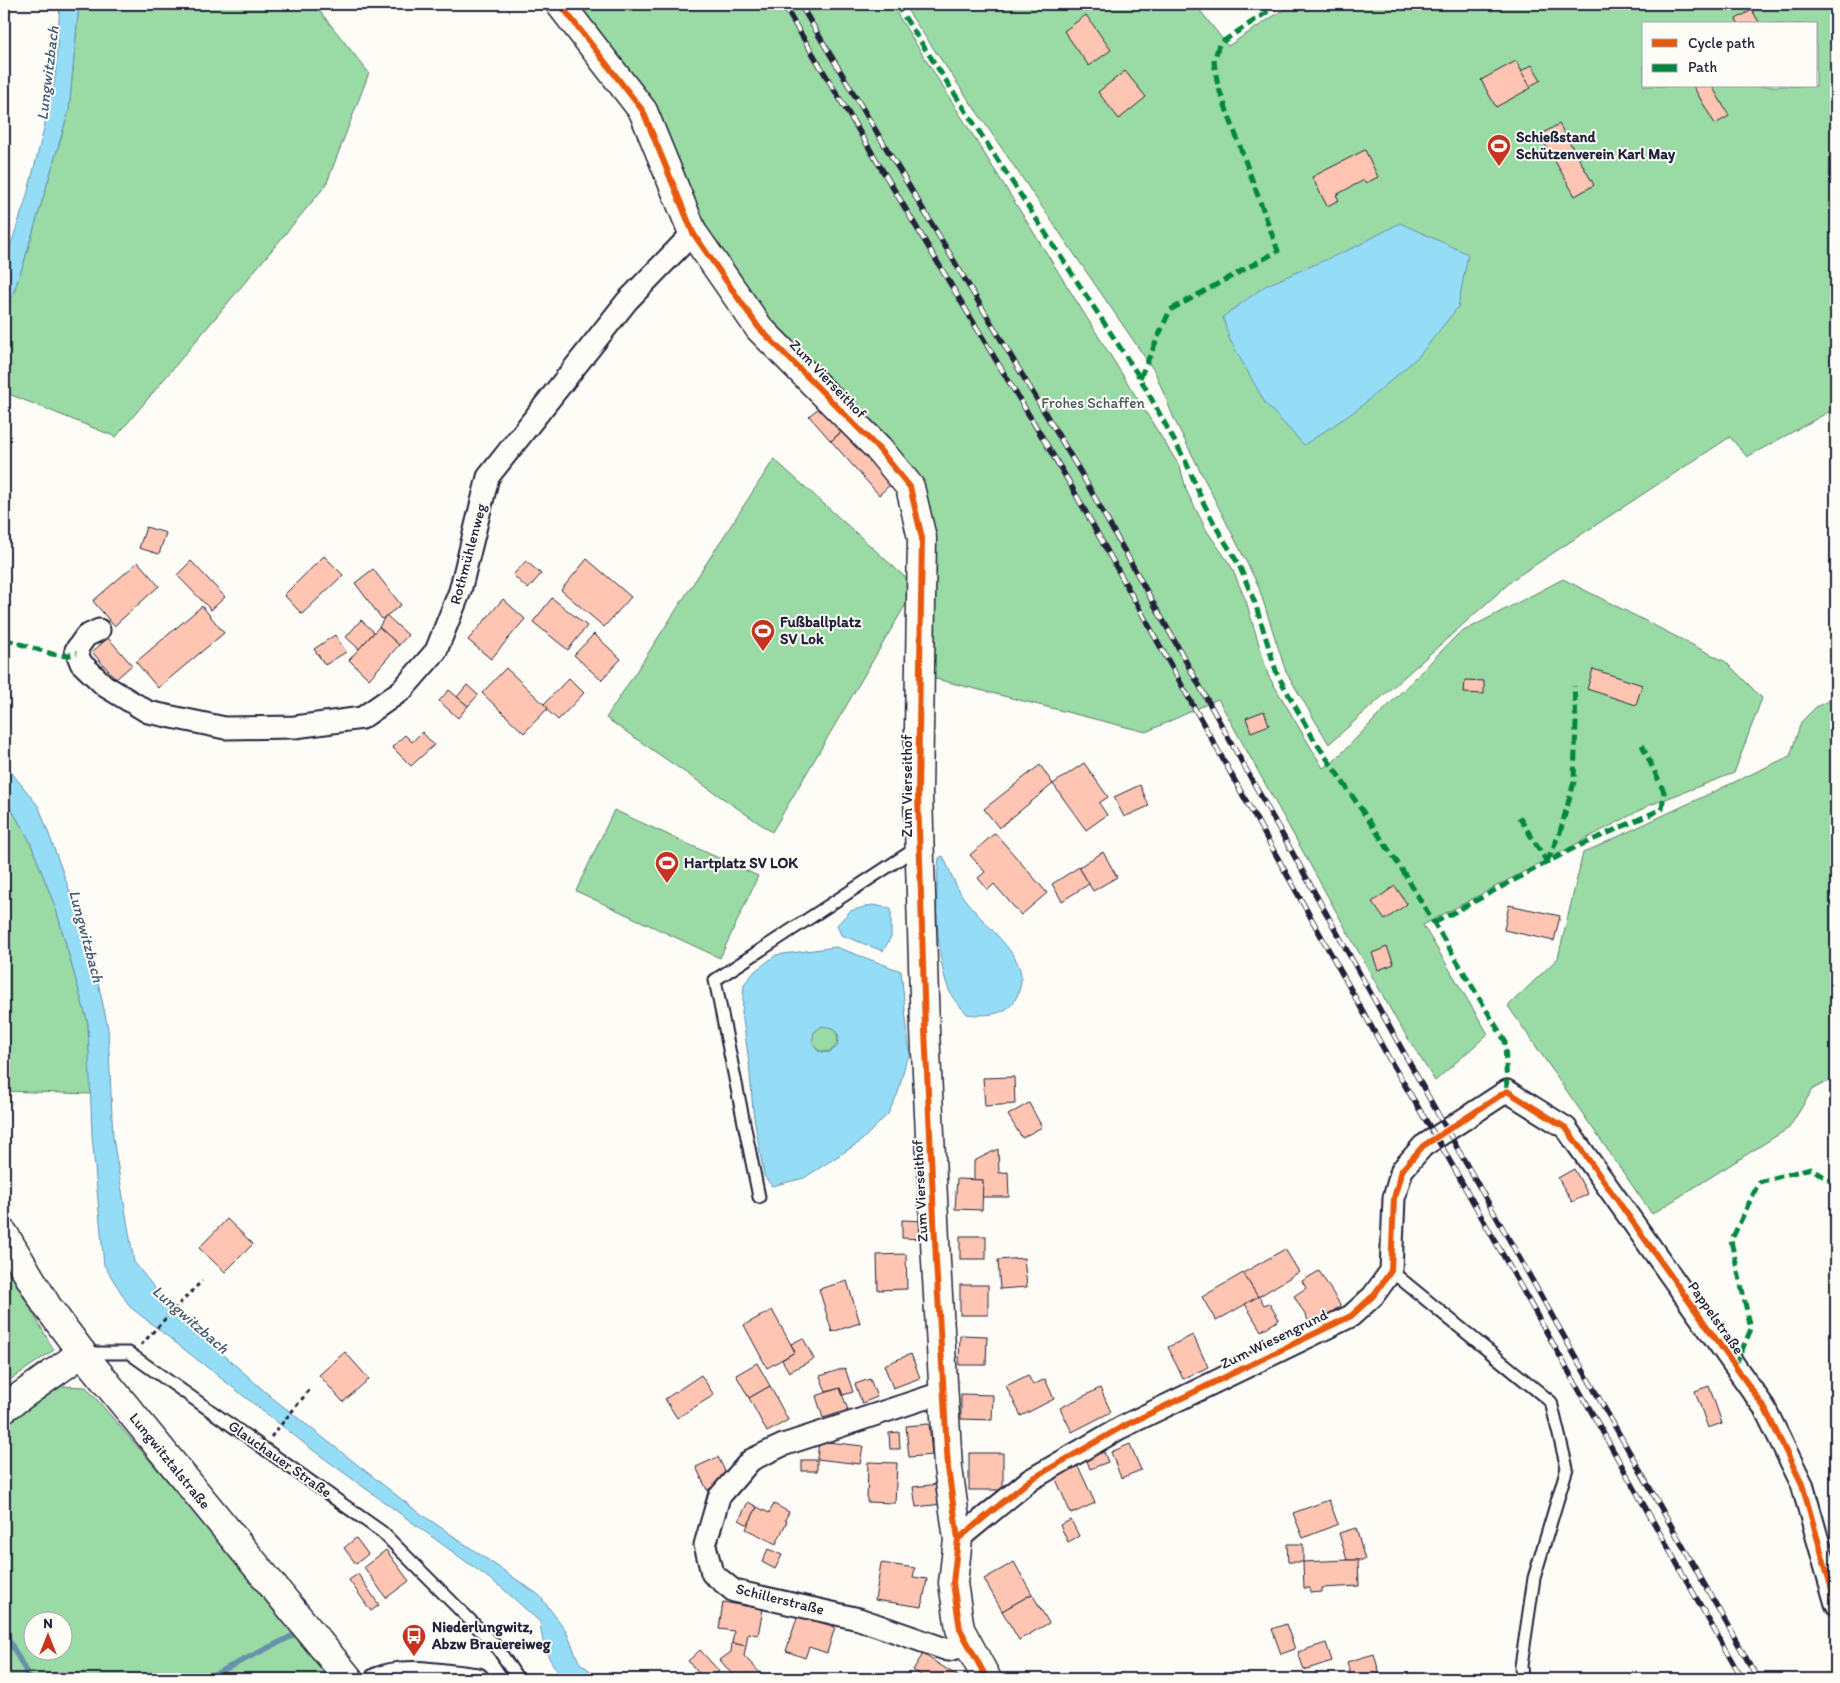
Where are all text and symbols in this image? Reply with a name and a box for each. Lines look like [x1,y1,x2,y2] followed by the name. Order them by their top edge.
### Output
[1642,22,1818,88] legend
[32,24,63,121] water label: Lungwitzbach
[1688,34,1755,52] text: Cycle path
[1688,58,1717,76] text: Path
[1516,128,1676,164] place label: Schießstand Schützenverein Karl May
[1486,133,1512,167] sports icon: Schießstand Schützenverein Karl May
[786,336,870,422] street label: Zum Vierseithof
[1041,394,1145,412] park label: Frohes Schaffen
[446,501,490,606] street label: Rothmühlenweg
[780,613,862,648] place label: Fußballplatz SV Lok
[750,618,776,652] sports icon: Fußballplatz SV Lok
[898,734,916,837] street label: Zum Vierseithof
[654,850,680,884] sports icon: Hartplatz SV LOK
[684,854,798,873] place label: Hartplatz SV LOK
[65,888,108,985] water label: Lungwitzbach
[908,1139,932,1243] street label: Zum Vierseithof
[1684,1278,1748,1358] street label: Pappelstraße
[149,1281,233,1358] water label: Lungwitzbach
[1217,1305,1331,1373] street label: Zum Wiesengrund
[126,1409,214,1513] street label: Lungwitztalstraße
[225,1417,335,1501] street label: Glauchauer Straße
[734,1579,826,1619] street label: Schillerstraße
[22,1610,72,1660] north arrow
[43,1615,53,1632] text: N
[431,1618,551,1654] place label: Niederlungwitz, Abzw Brauereiweg
[401,1623,427,1657] bus stop icon: Niederlungwitz, Abzw Brauereiweg

